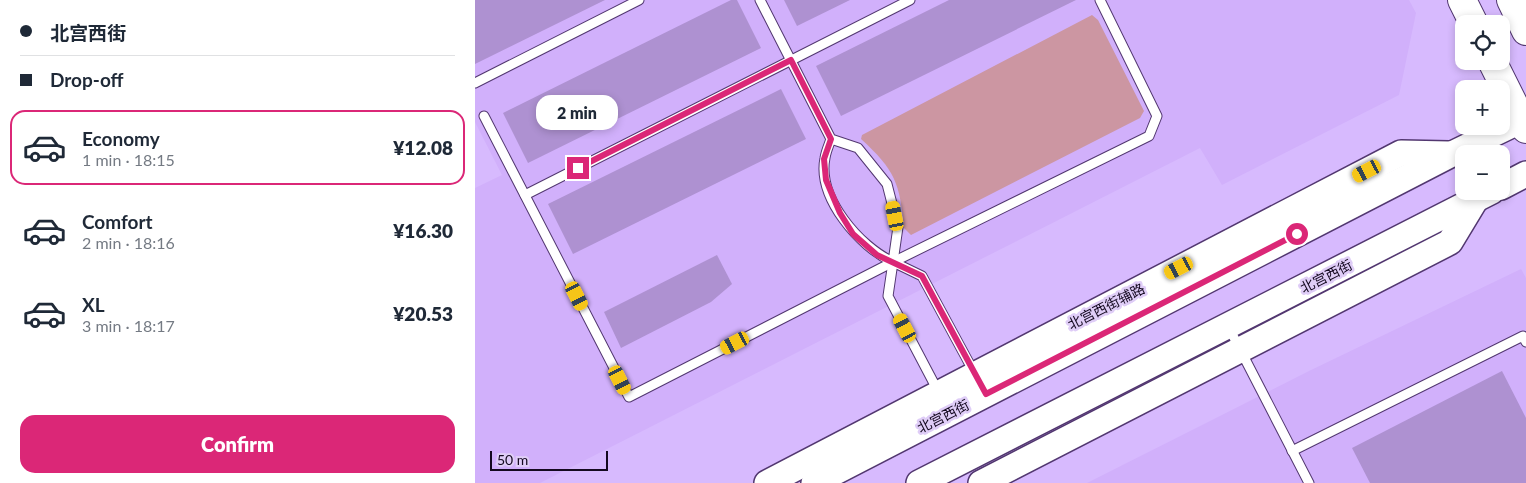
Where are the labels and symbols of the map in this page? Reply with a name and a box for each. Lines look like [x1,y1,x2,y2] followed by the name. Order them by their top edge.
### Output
[537,96,619,130] callout: 2 min
[567,157,589,179] route end
[1350,158,1383,184] car
[884,200,905,232] car
[1286,223,1308,245] route start
[1162,255,1195,281] car
[1297,256,1355,296] street label: 北宫西街
[563,279,590,313] car
[1065,279,1147,333] street label: 北宫西街辅路
[891,311,918,345] car
[718,330,751,356] car
[606,363,633,397] car
[914,396,972,436] street label: 北宫西街
[490,448,607,471] scale bar

